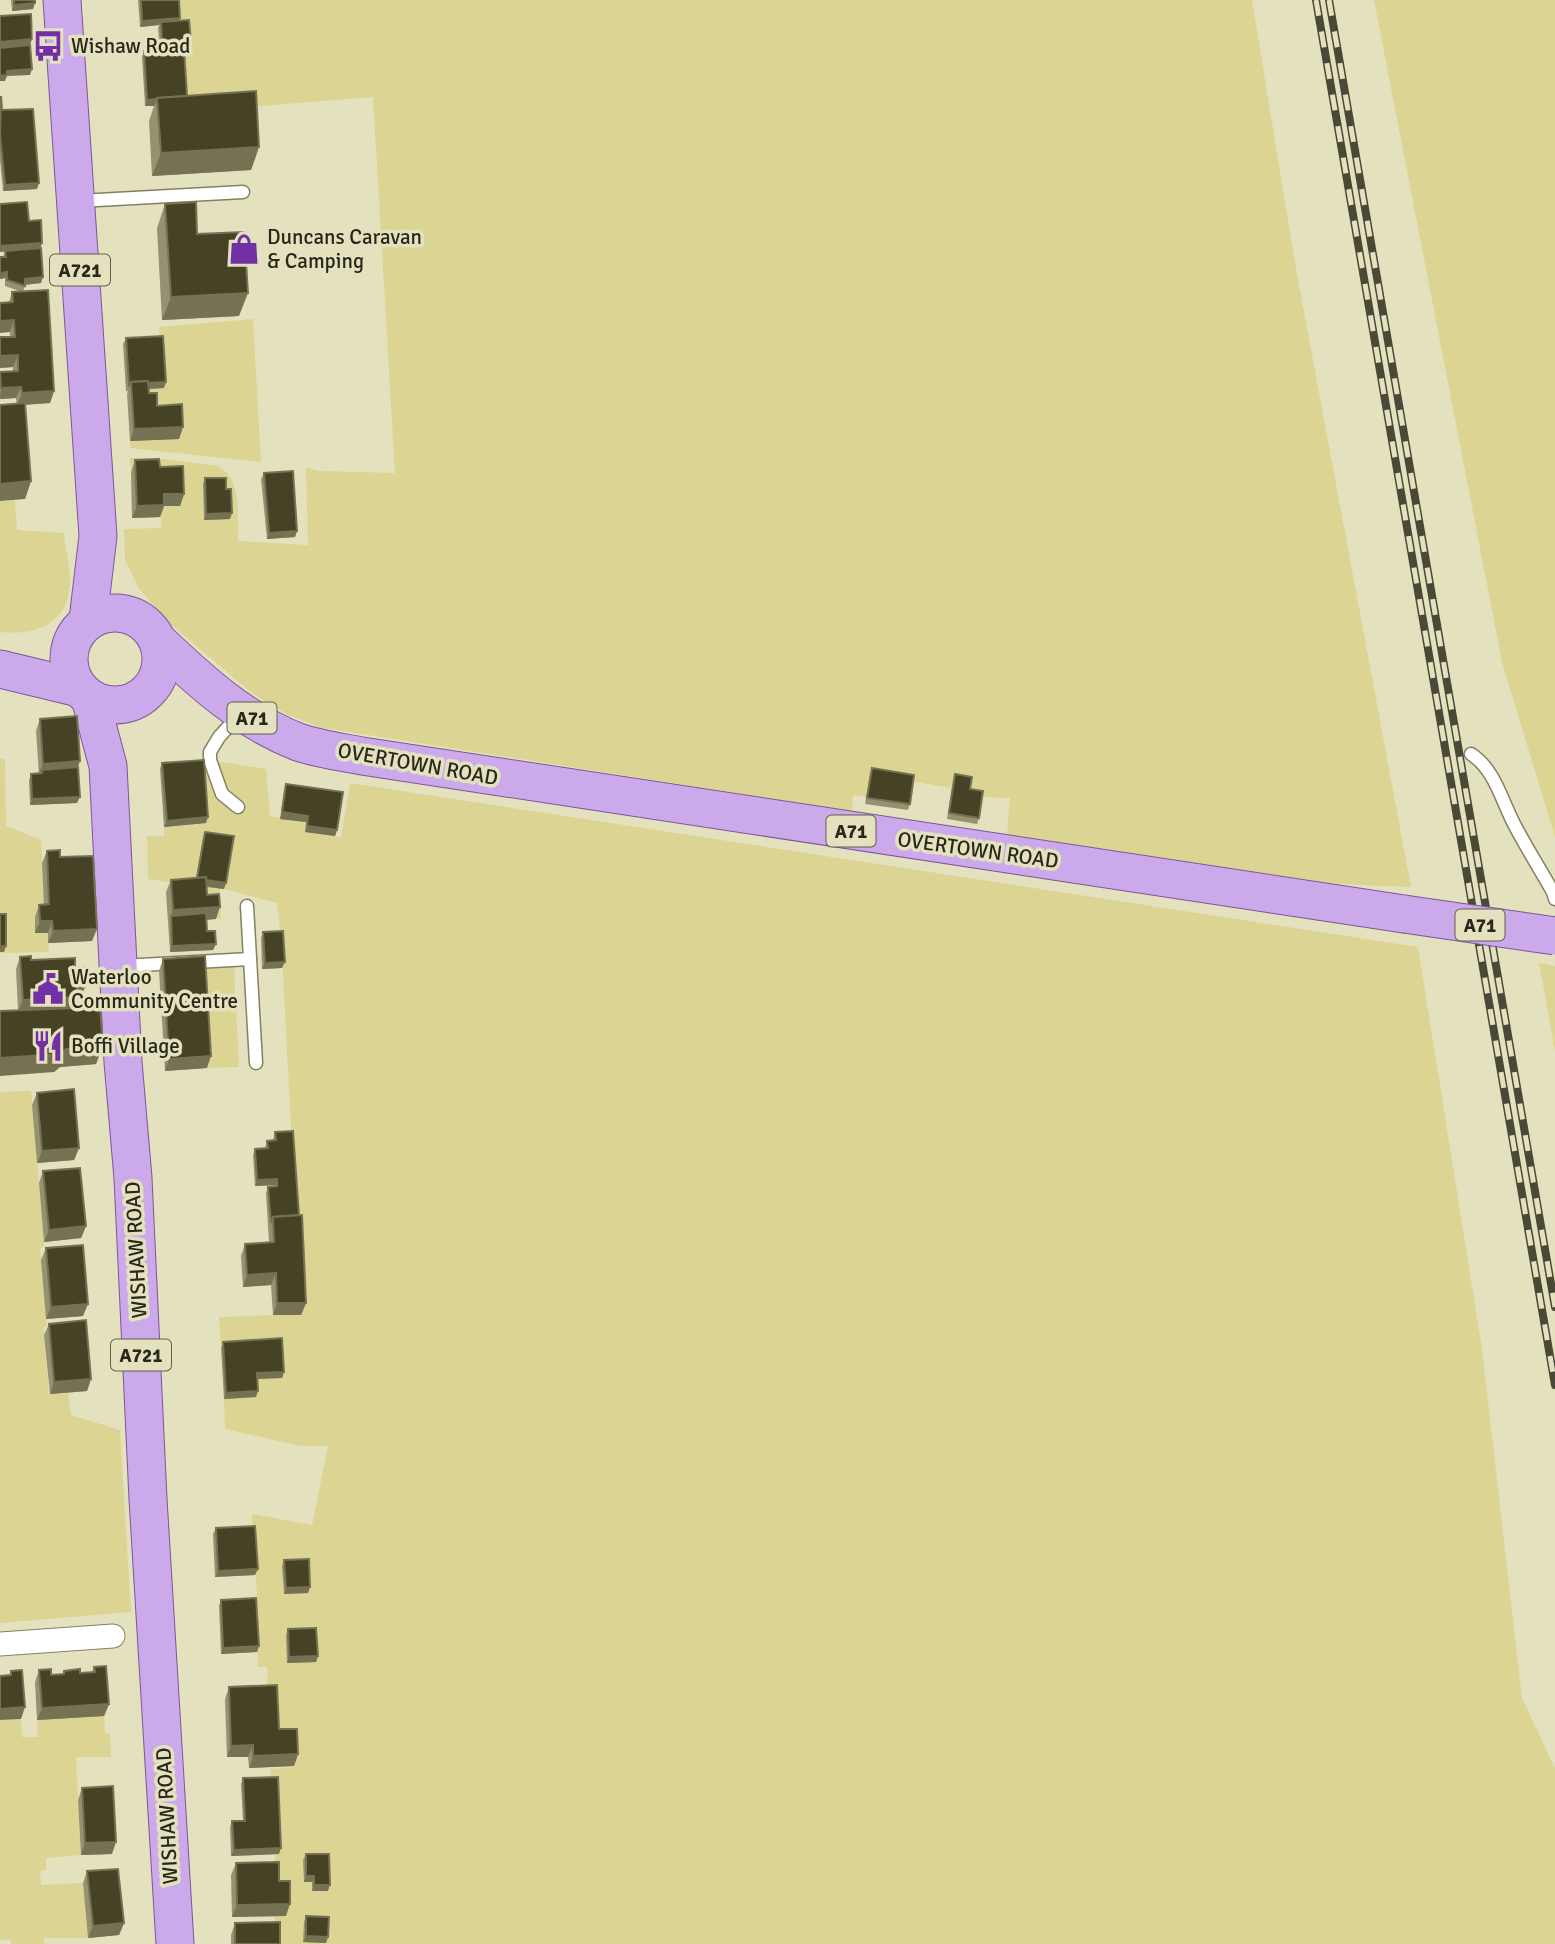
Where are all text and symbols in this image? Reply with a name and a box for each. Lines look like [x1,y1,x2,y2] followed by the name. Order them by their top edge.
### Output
[31,29,65,63] bus stop icon: Wishaw Road
[71,33,190,59] place label: Wishaw Road
[267,224,422,274] place label: Duncans Caravan & Camping
[227,232,261,266] shop icon: Duncans Caravan & Camping
[50,254,110,286] road number: A721
[228,702,276,734] road number: A71
[336,737,500,791] street label: OVERTOWN ROAD
[826,816,876,846] road number: A71
[896,826,1060,874] street label: OVERTOWN ROAD
[1456,909,1504,940] road number: A71
[71,964,238,1014] place label: Waterloo Community Centre
[31,972,65,1006] public building icon: Waterloo Community Centre
[31,1029,65,1063] restaurant icon: Boffi Village
[71,1033,180,1059] place label: Boffi Village
[119,1181,153,1319] street label: WISHAW ROAD
[111,1340,171,1371] road number: A721
[150,1747,184,1885] street label: WISHAW ROAD

